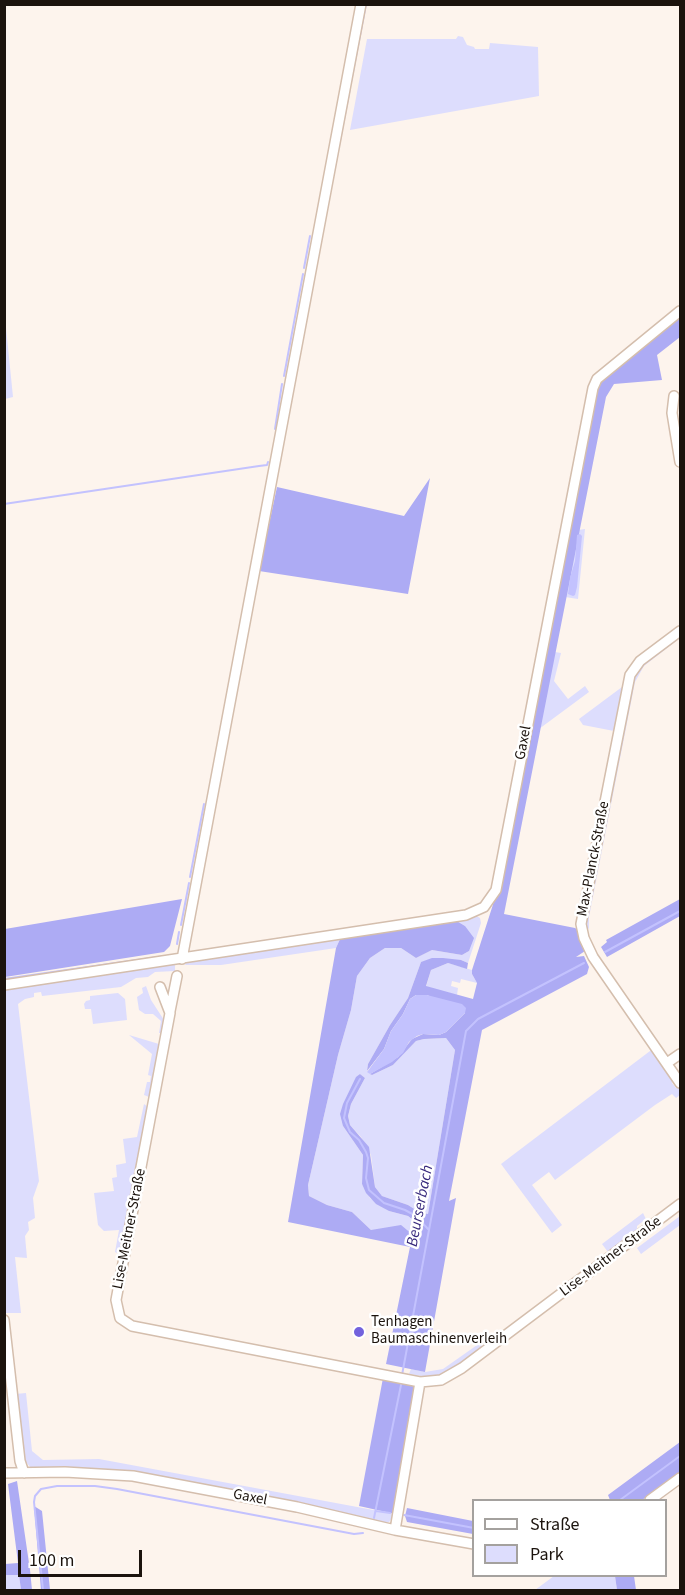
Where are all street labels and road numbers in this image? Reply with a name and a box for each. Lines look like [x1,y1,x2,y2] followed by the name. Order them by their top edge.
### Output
[512,724,536,762] street label: Gaxel
[574,800,614,918] street label: Max-Planck-Straße
[109,1167,151,1291] street label: Lise-Meitner-Straße
[557,1213,665,1301] street label: Lise-Meitner-Straße
[231,1486,269,1510] street label: Gaxel

